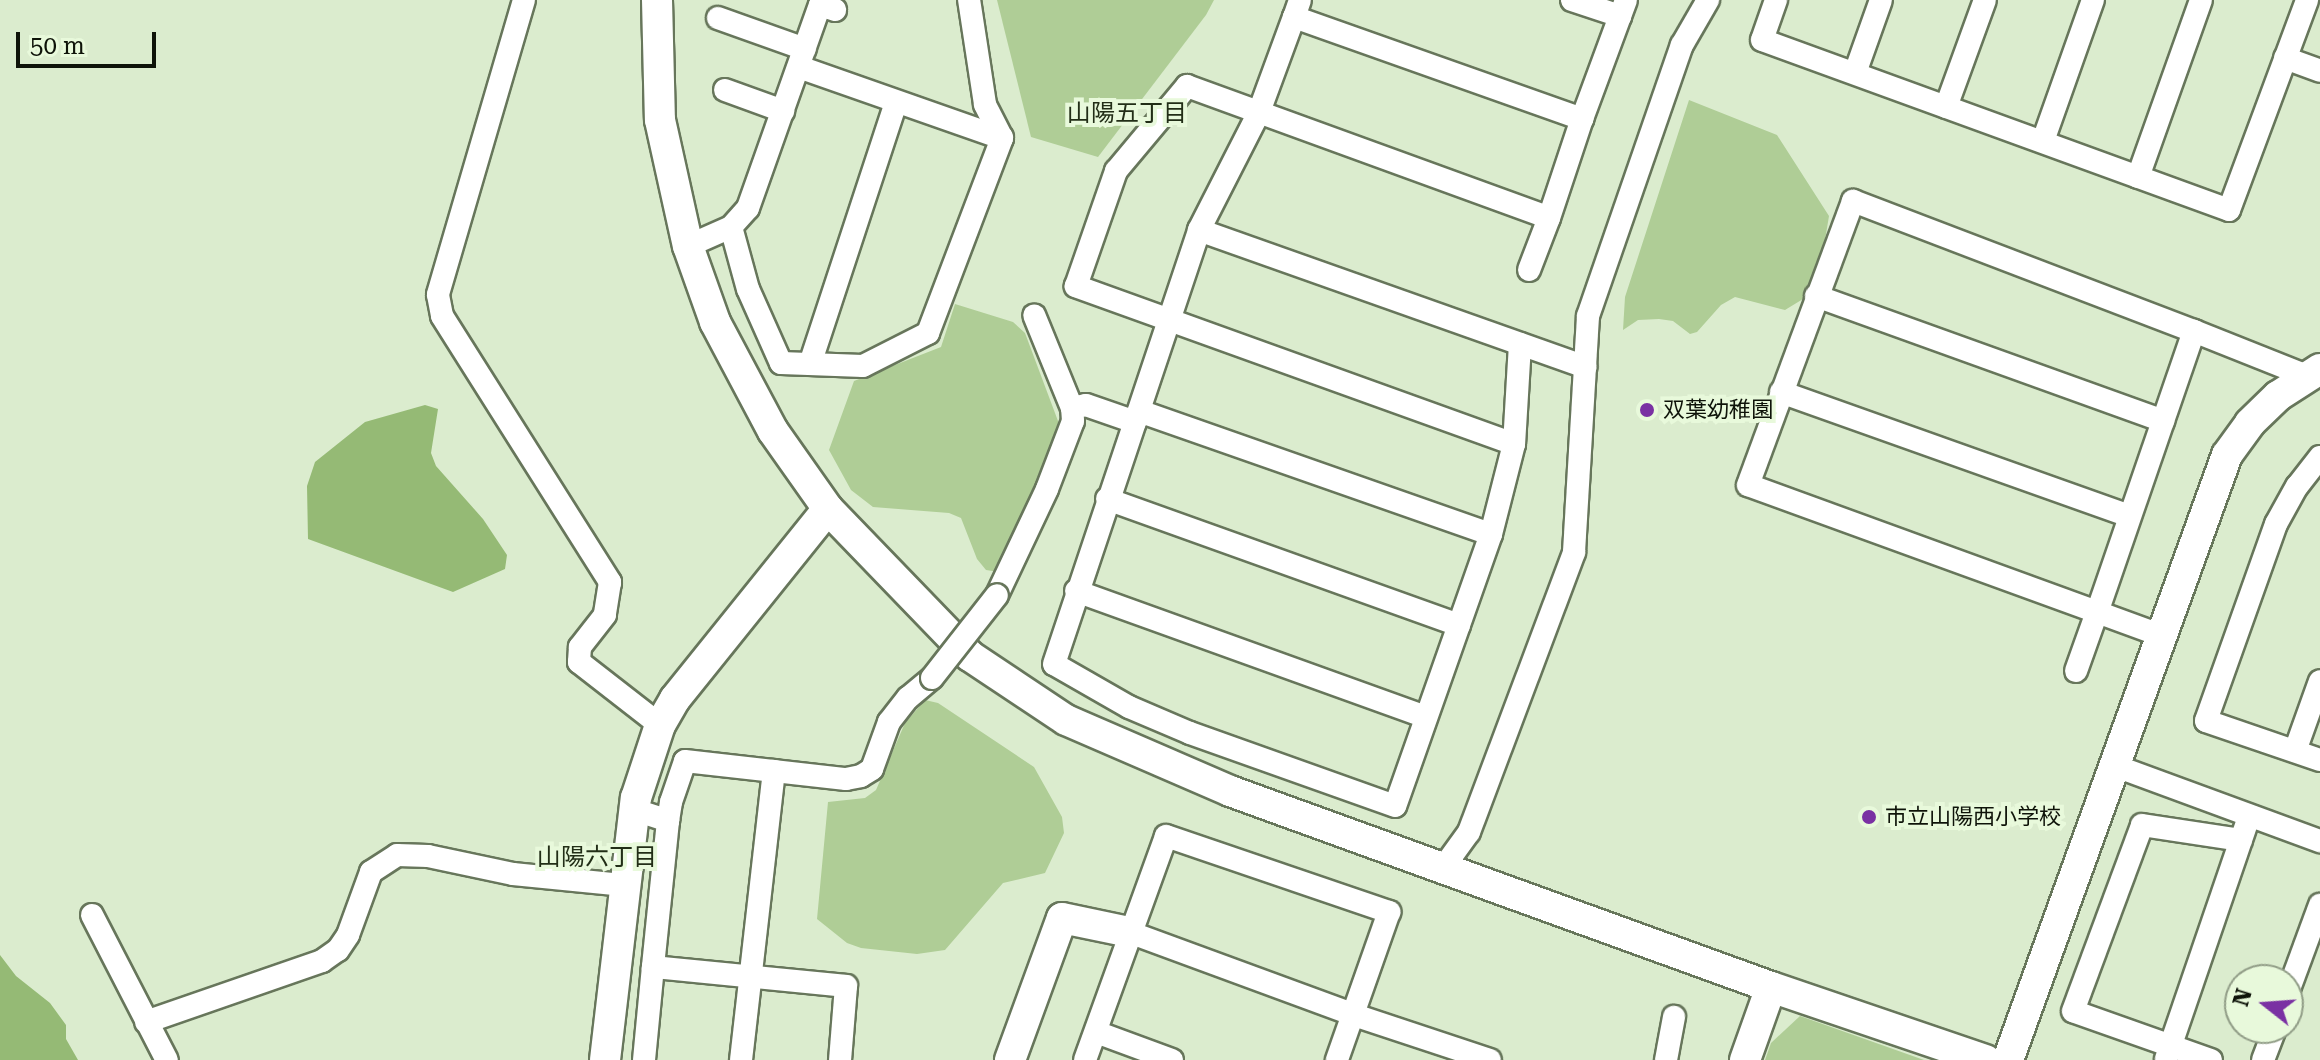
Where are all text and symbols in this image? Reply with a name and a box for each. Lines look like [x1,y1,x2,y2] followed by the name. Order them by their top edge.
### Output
[20,16,160,66] scale bar
[30,32,85,60] text: 50 m
[1067,100,1187,128] district label: 山陽五丁目
[1663,397,1773,423] place label: 双葉幼稚園
[1638,401,1656,419] marker: 双葉幼稚園
[1885,804,2061,830] place label: 市立山陽西小学校
[1860,808,1878,826] marker: 市立山陽西小学校
[537,844,657,872] district label: 山陽六丁目
[2224,964,2304,1044] north arrow
[2228,986,2257,1009] text: N

